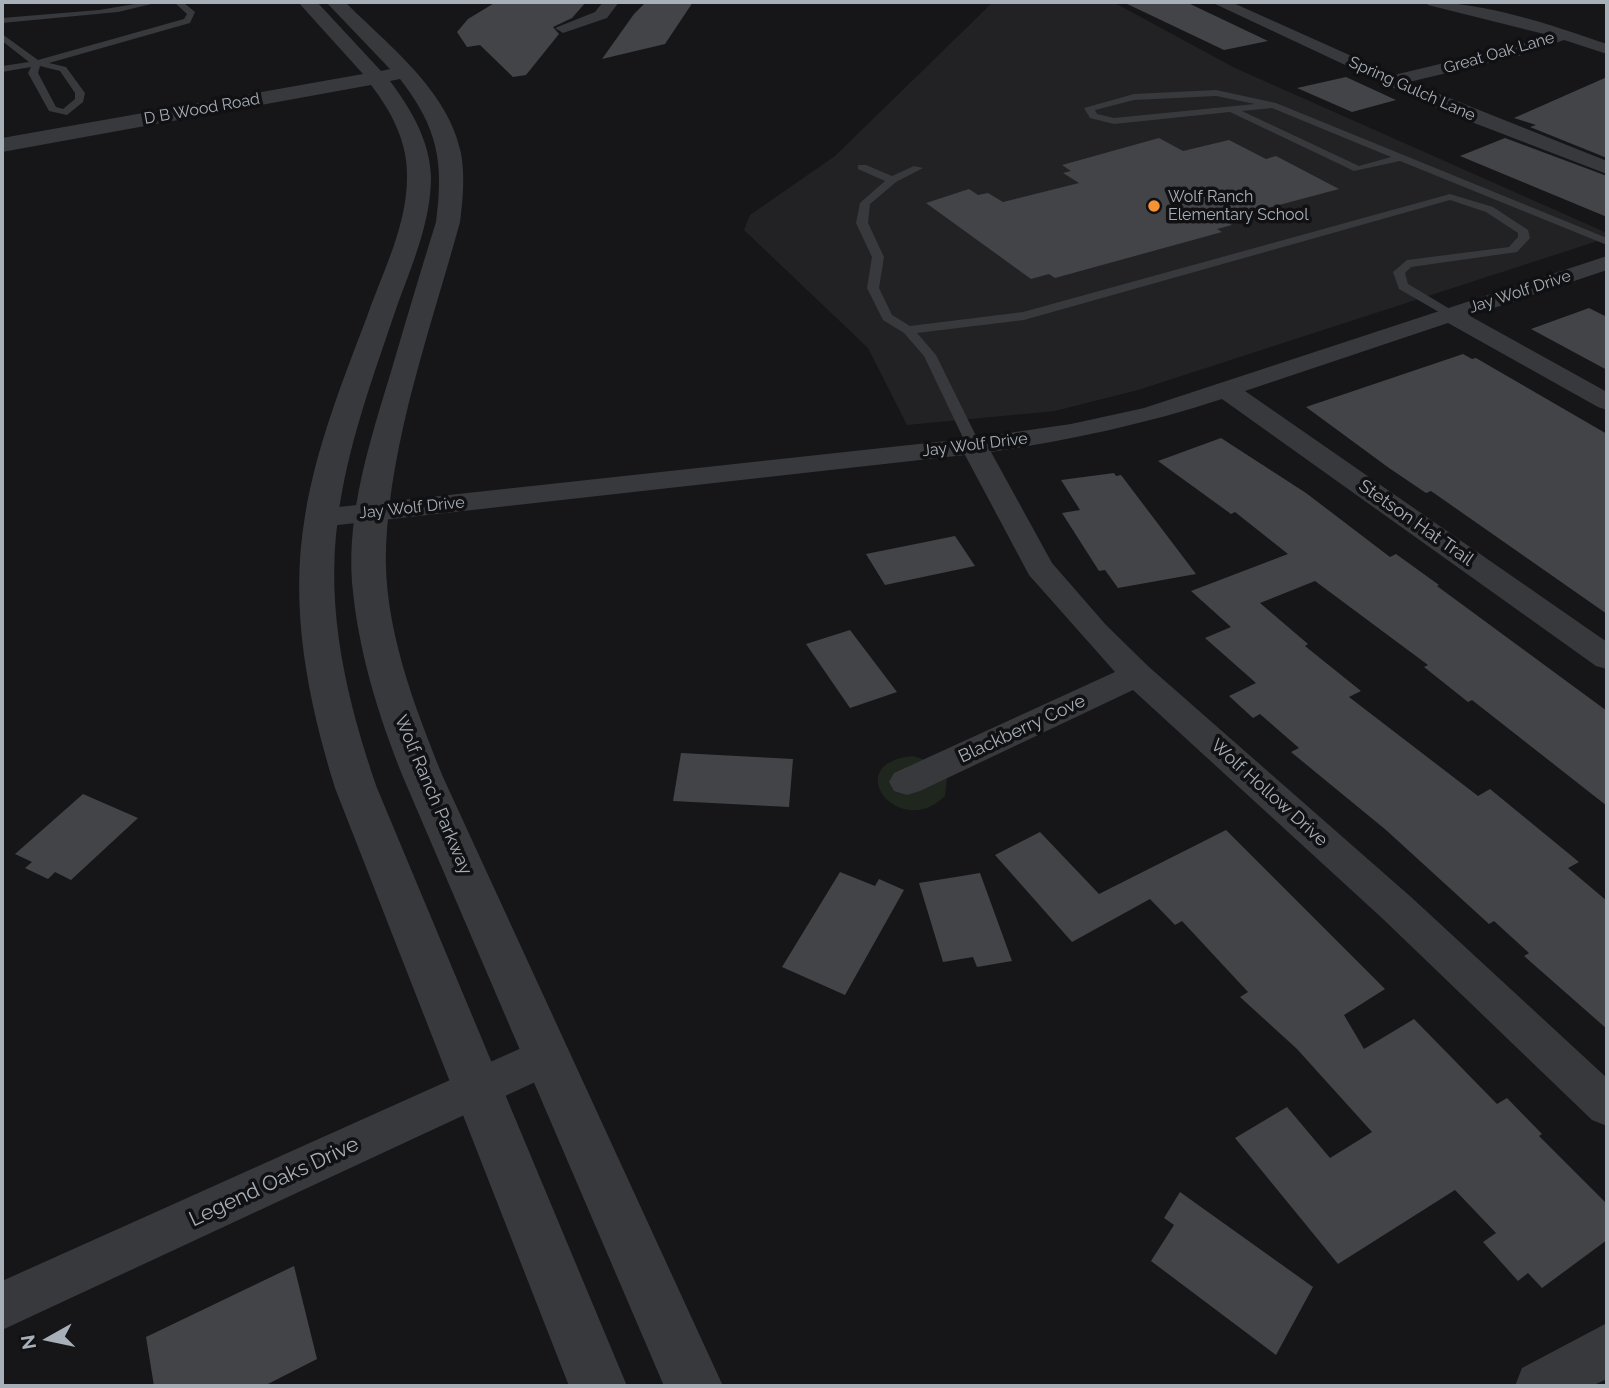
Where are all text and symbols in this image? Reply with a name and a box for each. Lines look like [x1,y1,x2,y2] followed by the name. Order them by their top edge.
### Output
[1441,28,1557,78] street label: Great Oak Lane
[1346,53,1478,125] street label: Spring Gulch Lane
[143,89,261,129] street label: D B Wood Road
[1168,187,1308,225] place label: Wolf Ranch Elementary School
[1146,198,1162,214] marker: Wolf Ranch Elementary School
[1467,267,1573,317] street label: Jay Wolf Drive
[921,429,1029,461] street label: Jay Wolf Drive
[1354,475,1478,571] street label: Stetson Hat Trail
[358,493,466,523] street label: Jay Wolf Drive
[955,690,1089,768] street label: Blackberry Cove
[390,712,476,878] street label: Wolf Ranch Parkway
[1206,735,1332,851] street label: Wolf Hollow Drive
[185,1132,363,1232] street label: Legend Oaks Drive
[14,1304,84,1374] north arrow
[16,1333,40,1351] text: N

